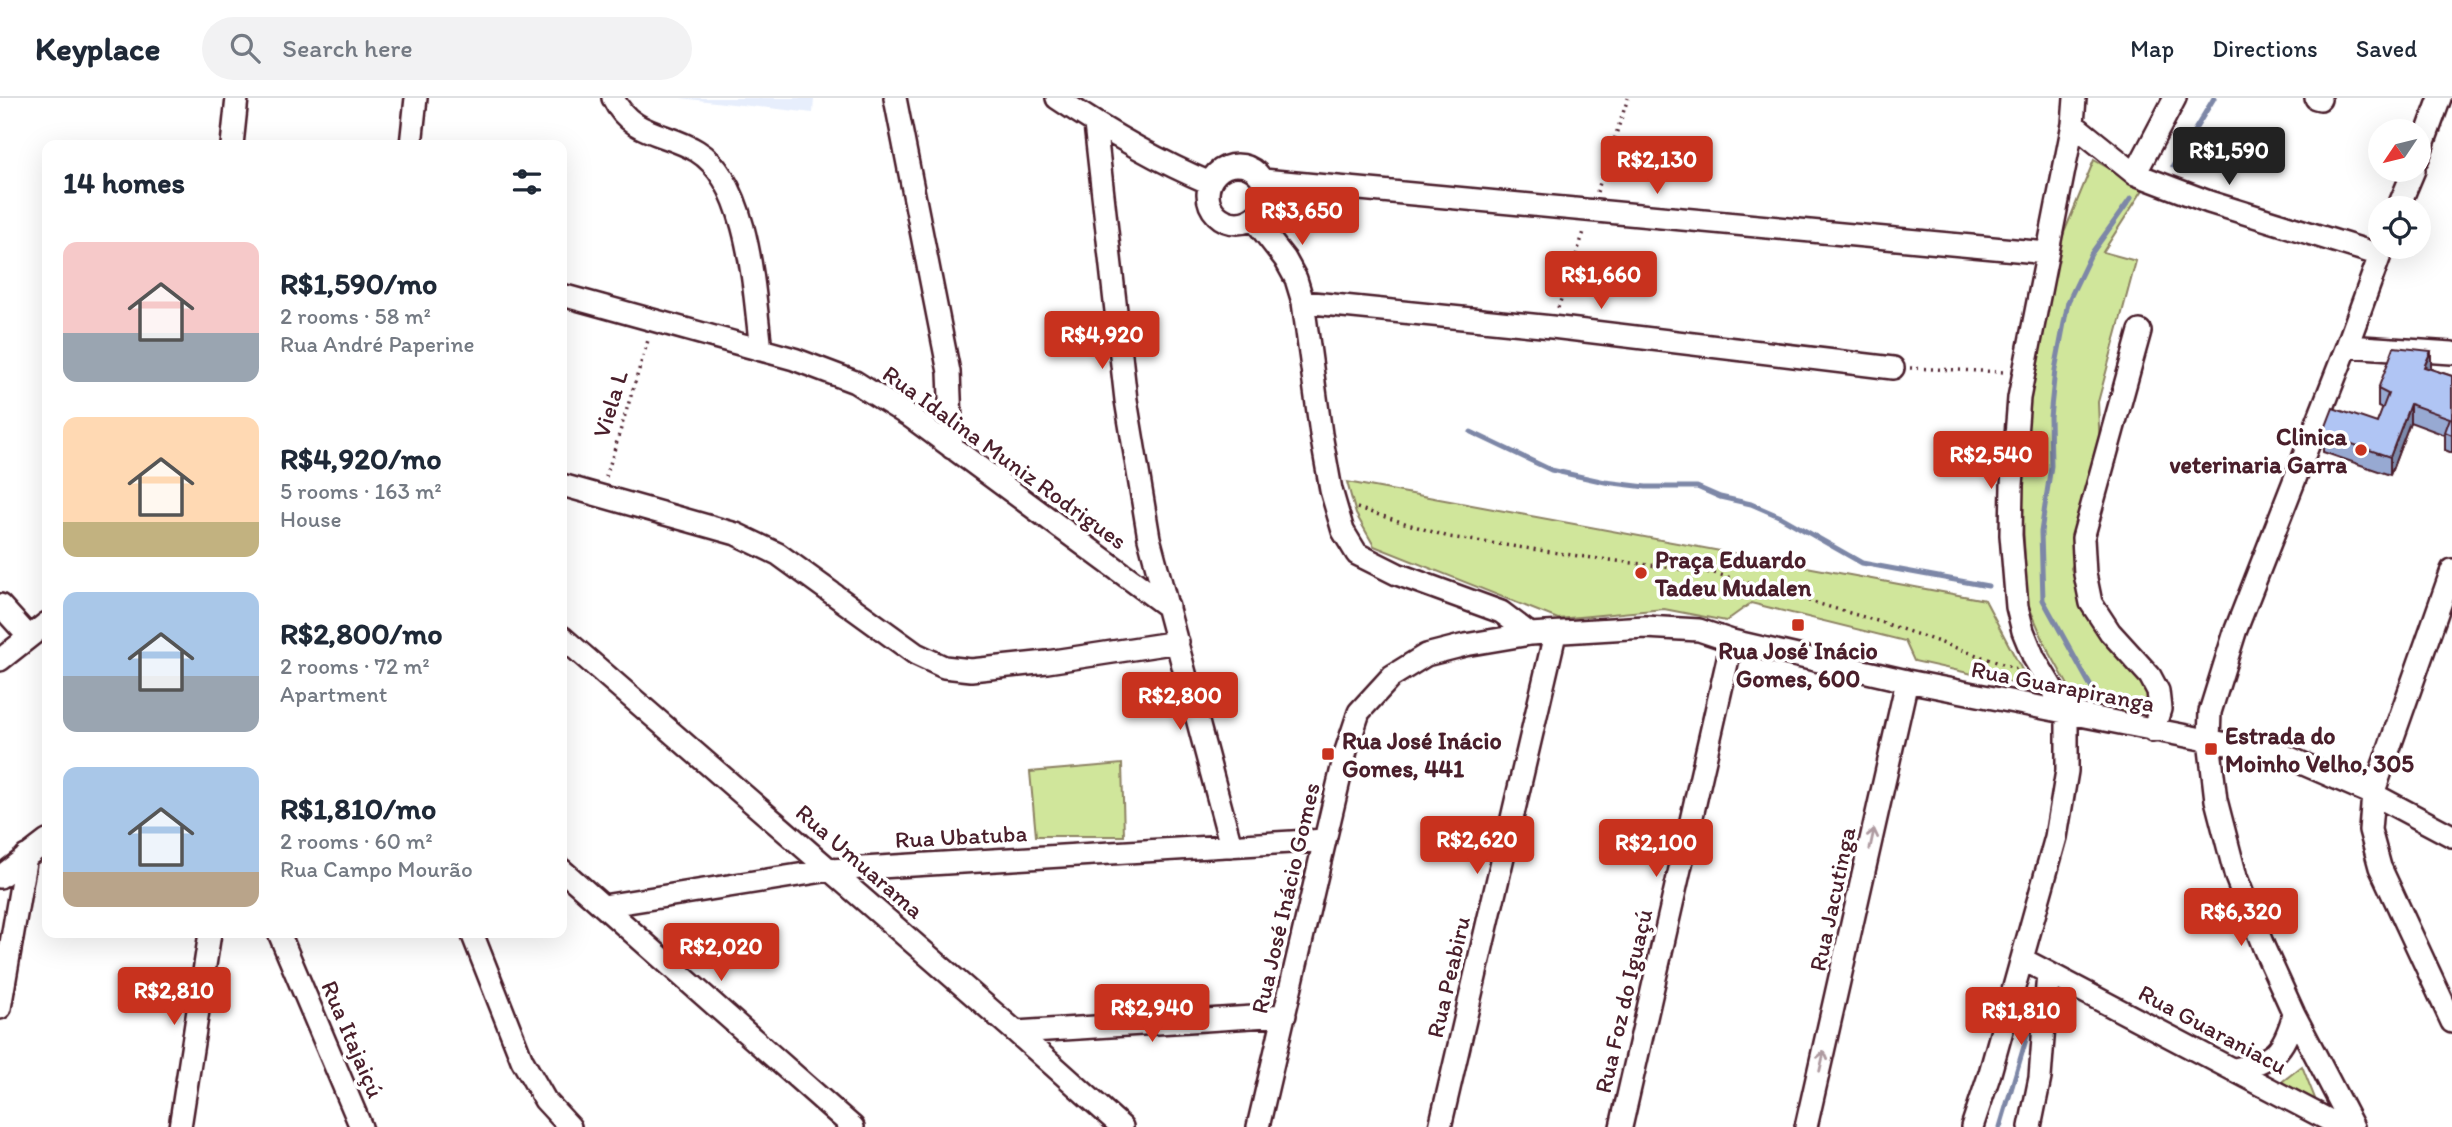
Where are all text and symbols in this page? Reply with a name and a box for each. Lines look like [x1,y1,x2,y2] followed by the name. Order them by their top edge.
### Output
[202,17,692,80] search box
[35,29,160,68] text: Keyplace
[226,29,264,67] icon: search
[282,32,413,64] text: Search here
[2130,34,2174,63] text: Map
[2212,34,2318,63] text: Directions
[2356,34,2417,63] text: Saved
[2368,119,2431,182] north arrow
[2368,119,2431,259] map controls
[2164,127,2294,187] pin: R$1,590
[1592,136,1722,196] pin: R$2,130
[2189,136,2269,164] text: R$1,590
[1617,145,1697,173] text: R$2,130
[508,163,546,201] icon: filters
[63,164,185,201] text: 14 homes
[1237,188,1367,247] pin: R$3,650
[1261,196,1343,224] text: R$3,650
[2368,196,2431,259] button: locate
[1536,252,1666,311] pin: R$1,660
[1561,260,1641,288] text: R$1,660
[280,265,437,302] text: R$1,590/mo
[119,270,203,354] icon: home
[280,302,431,330] text: 2 rooms · 58 m²
[1037,312,1167,371] pin: R$4,920
[1060,320,1144,348] text: R$4,920
[280,330,474,358] text: Rua André Paperine
[877,359,1133,555] street label: Rua Idalina Muniz Rodrigues
[586,367,634,441] street label: Viela L
[2169,422,2348,479] place label: Clinica veterinaria Garra
[1926,432,2056,491] pin: R$2,540
[280,440,442,477] text: R$4,920/mo
[1949,440,2033,468] text: R$2,540
[2353,442,2369,458] marker: Clinica veterinaria Garra
[119,445,203,529] icon: home
[280,477,442,505] text: 5 rooms · 163 m²
[280,505,342,533] text: House
[1654,545,1812,602] place label: Praça Eduardo Tadeu Mudalen
[1633,565,1649,581] marker: Praça Eduardo Tadeu Mudalen
[280,615,443,652] text: R$2,800/mo
[1790,617,1806,633] marker: Rua José Inácio Gomes, 600
[119,620,203,704] icon: home
[1718,636,1878,693] place label: Rua José Inácio Gomes, 600
[280,652,430,680] text: 2 rooms · 72 m²
[1969,654,2157,718] street label: Rua Guarapiranga
[1115,672,1245,732] pin: R$2,800
[280,680,387,708] text: Apartment
[1138,681,1222,709] text: R$2,800
[2225,721,2414,778] place label: Estrada do Moinho Velho, 305
[1342,726,1502,783] place label: Rua José Inácio Gomes, 441
[2203,741,2219,757] marker: Estrada do Moinho Velho, 305
[1320,746,1336,762] marker: Rua José Inácio Gomes, 441
[1244,780,1326,1016] street label: Rua José Inácio Gomes
[280,790,436,827] text: R$1,810/mo
[119,795,203,879] icon: home
[790,797,930,925] street label: Rua Umuarama
[1412,816,1542,876] pin: R$2,620
[894,818,1028,854] street label: Rua Ubatuba
[1591,820,1721,879] pin: R$2,100
[1803,824,1862,974] street label: Rua Jacutinga
[1436,825,1518,853] text: R$2,620
[280,827,433,855] text: 2 rooms · 60 m²
[1615,828,1697,856] text: R$2,100
[1865,828,1879,851] one-way arrow
[280,855,473,883] text: Rua Campo Mourão
[2176,888,2306,948] pin: R$6,320
[2200,897,2282,925] text: R$6,320
[1588,906,1658,1096] street label: Rua Foz do Iguaçú
[1420,913,1476,1041] street label: Rua Peabiru
[656,924,786,983] pin: R$2,020
[679,932,763,960] text: R$2,020
[109,968,239,1027] pin: R$2,810
[134,976,214,1004] text: R$2,810
[315,976,391,1102] street label: Rua Itajaiçú
[2134,978,2292,1080] street label: Rua Guaraniacu
[1087,984,1217,1044] pin: R$2,940
[1956,988,2086,1047] pin: R$1,810
[1110,993,1194,1021] text: R$2,940
[1981,996,2061,1024] text: R$1,810
[1815,1050,1829,1073] one-way arrow

